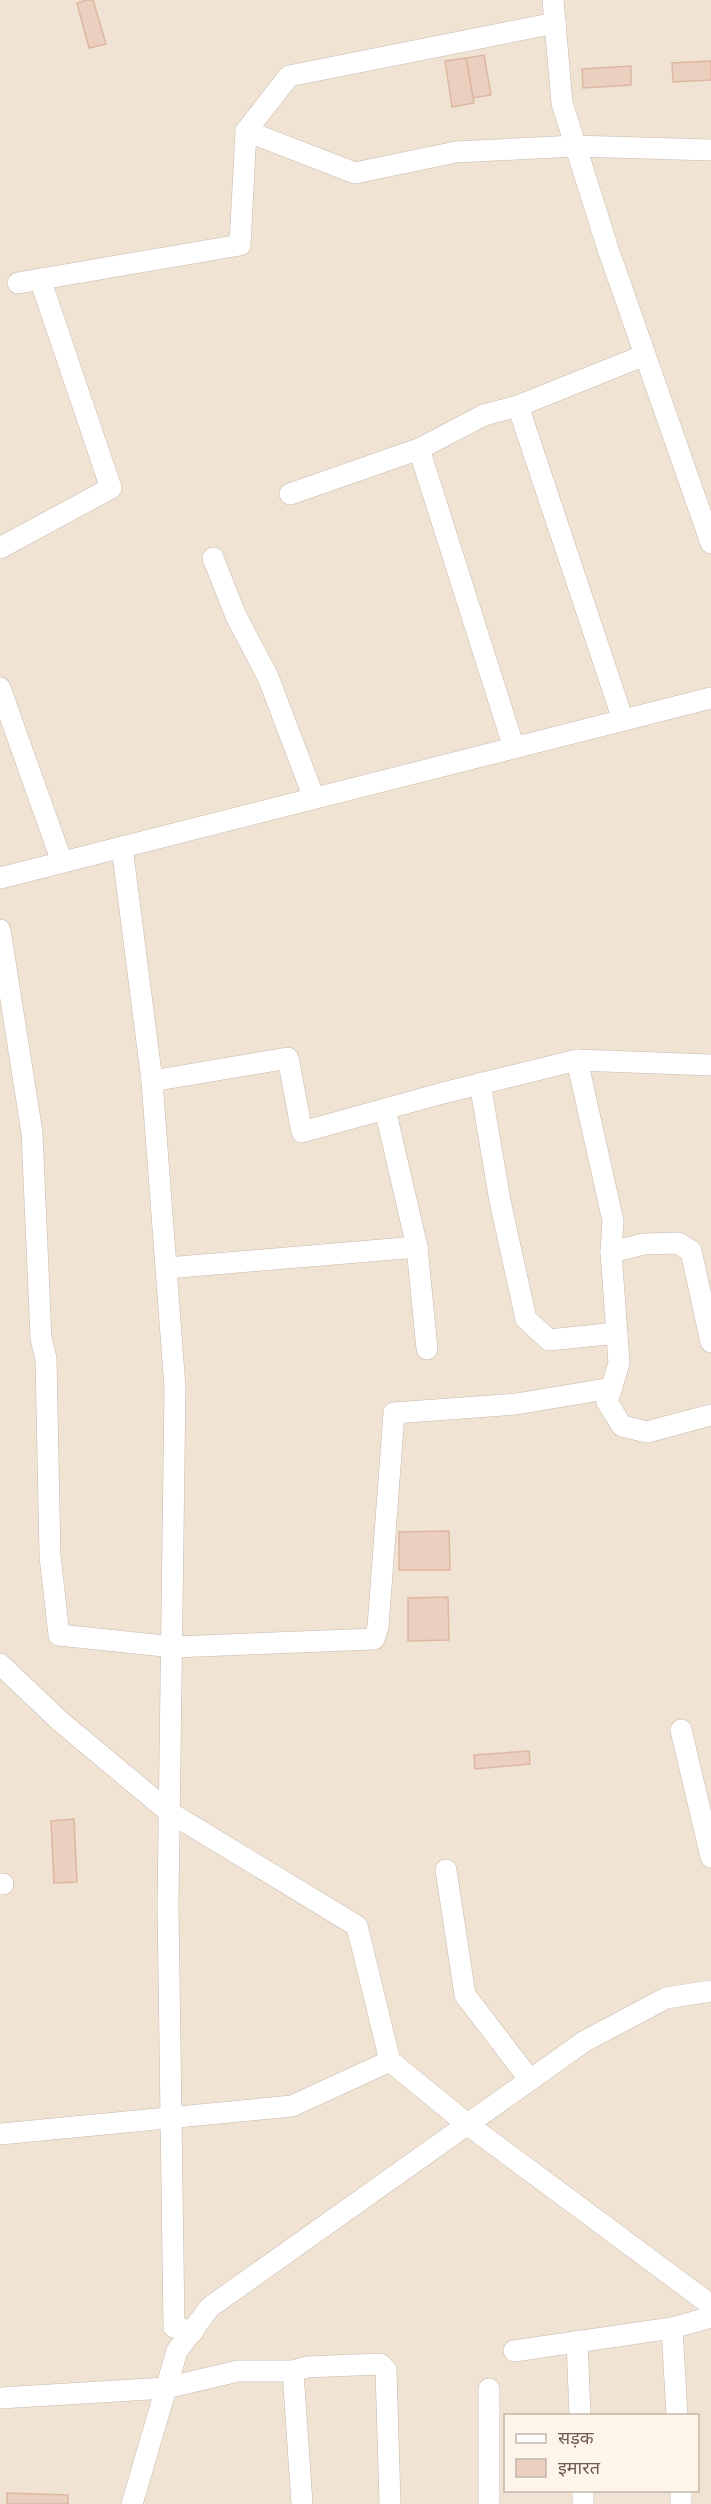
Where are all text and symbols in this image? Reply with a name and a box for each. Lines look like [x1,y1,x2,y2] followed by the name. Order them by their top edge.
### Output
[504,2414,699,2492] legend
[558,2426,595,2449] text: सड़क
[558,2456,601,2479] text: इमारत

